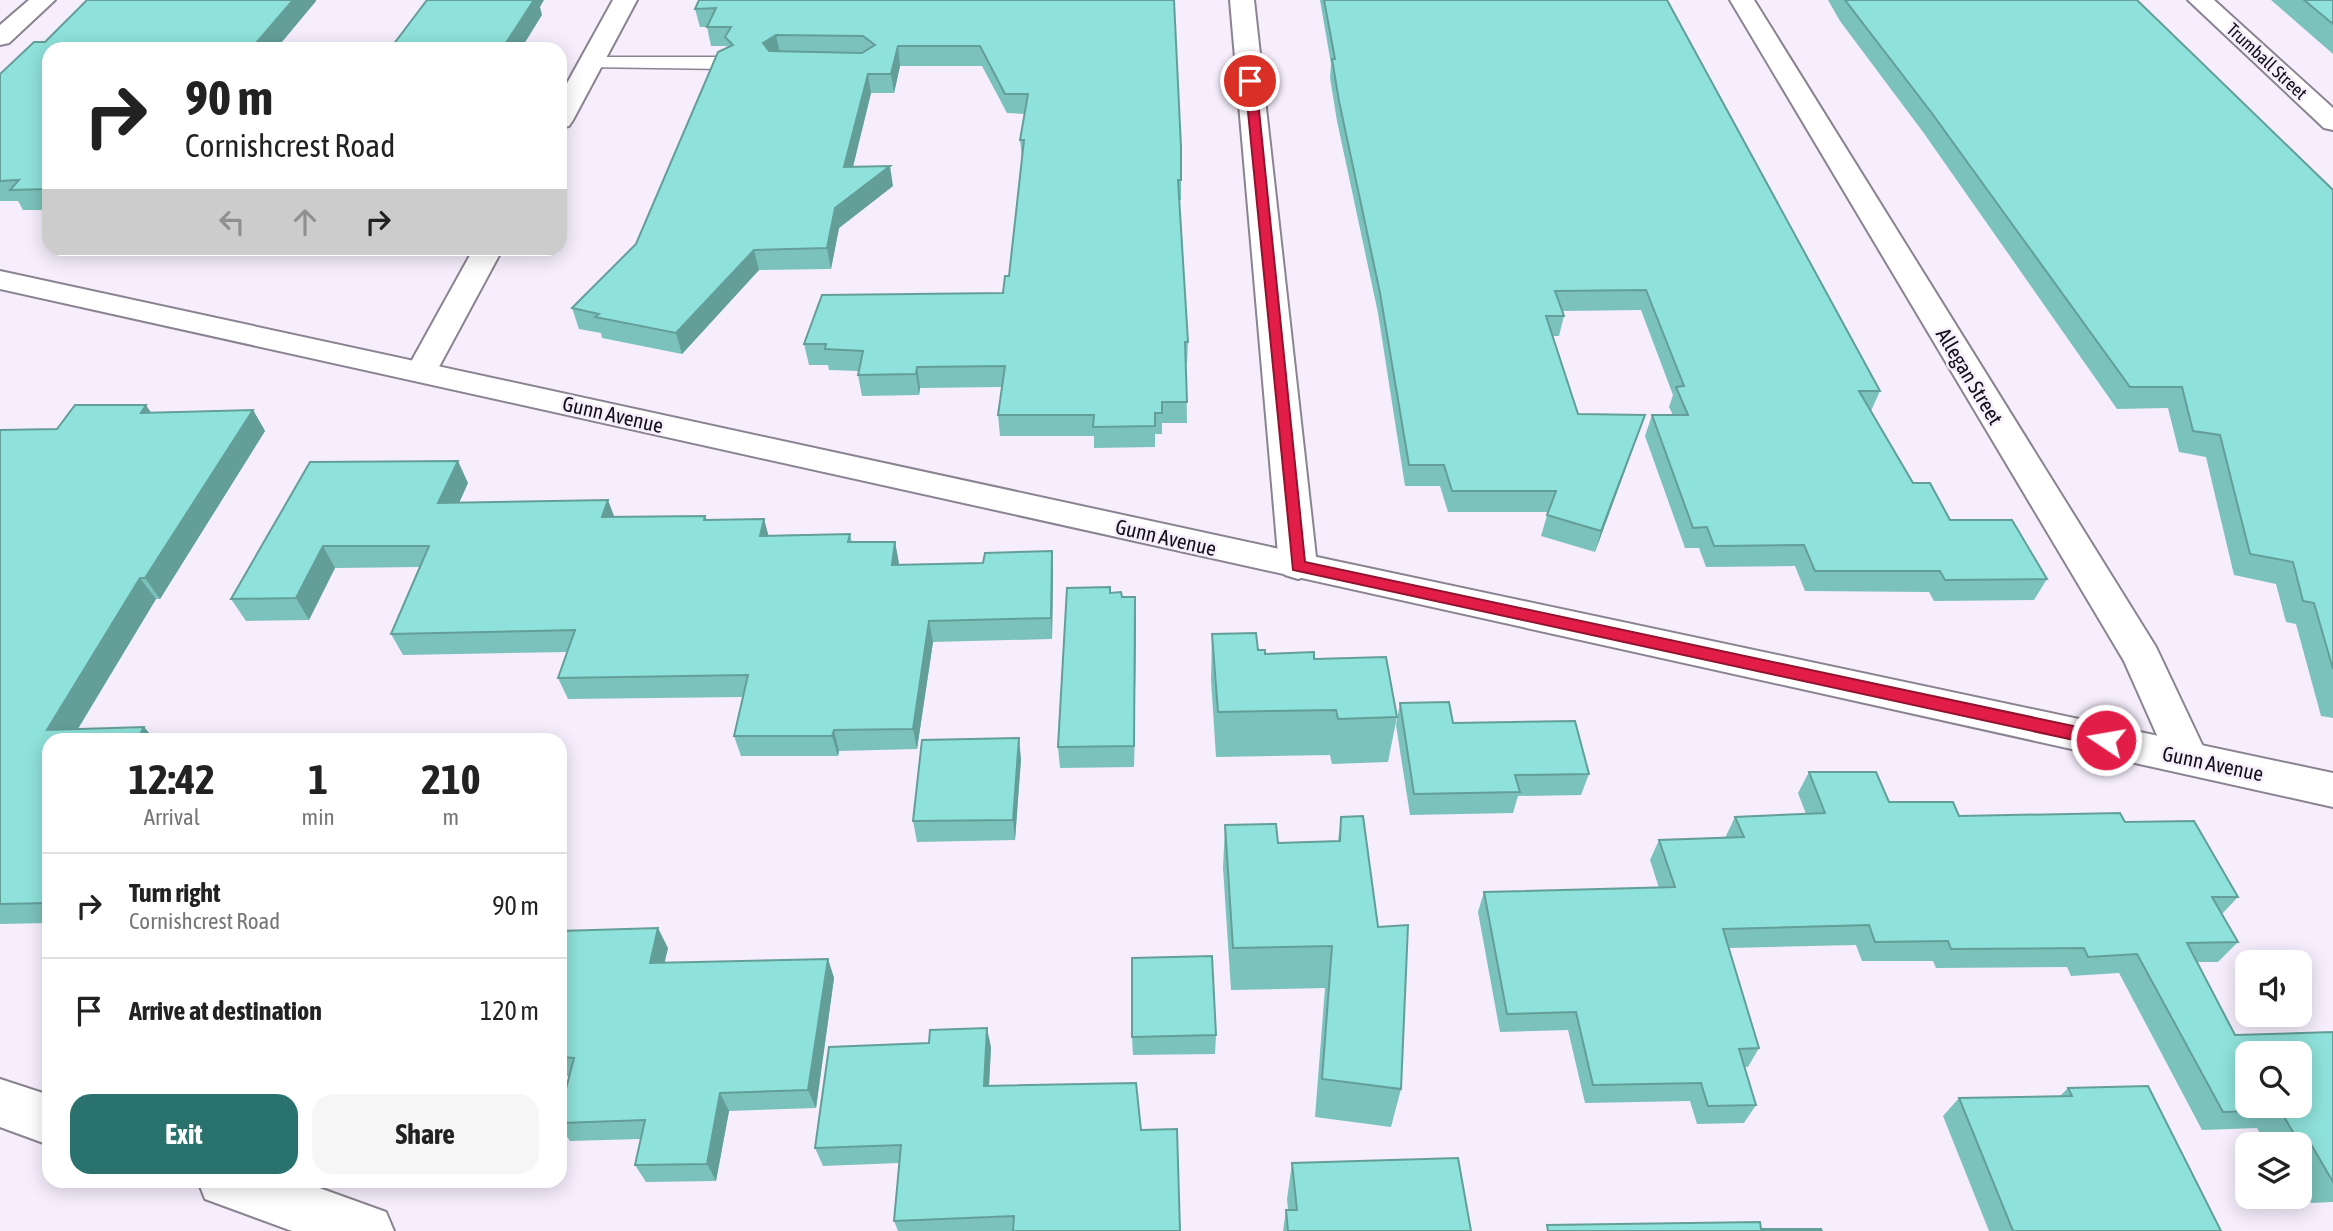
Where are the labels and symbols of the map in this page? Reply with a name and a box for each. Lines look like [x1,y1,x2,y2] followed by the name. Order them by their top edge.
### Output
[2222,18,2312,104] street label: Trumball Street
[1220,51,1280,111] pin
[1932,323,2008,429] street label: Allegan Street
[560,391,666,437] street label: Gunn Avenue
[1113,514,1219,560] street label: Gunn Avenue
[2069,703,2143,777] position arrow
[2160,741,2266,785] street label: Gunn Avenue

